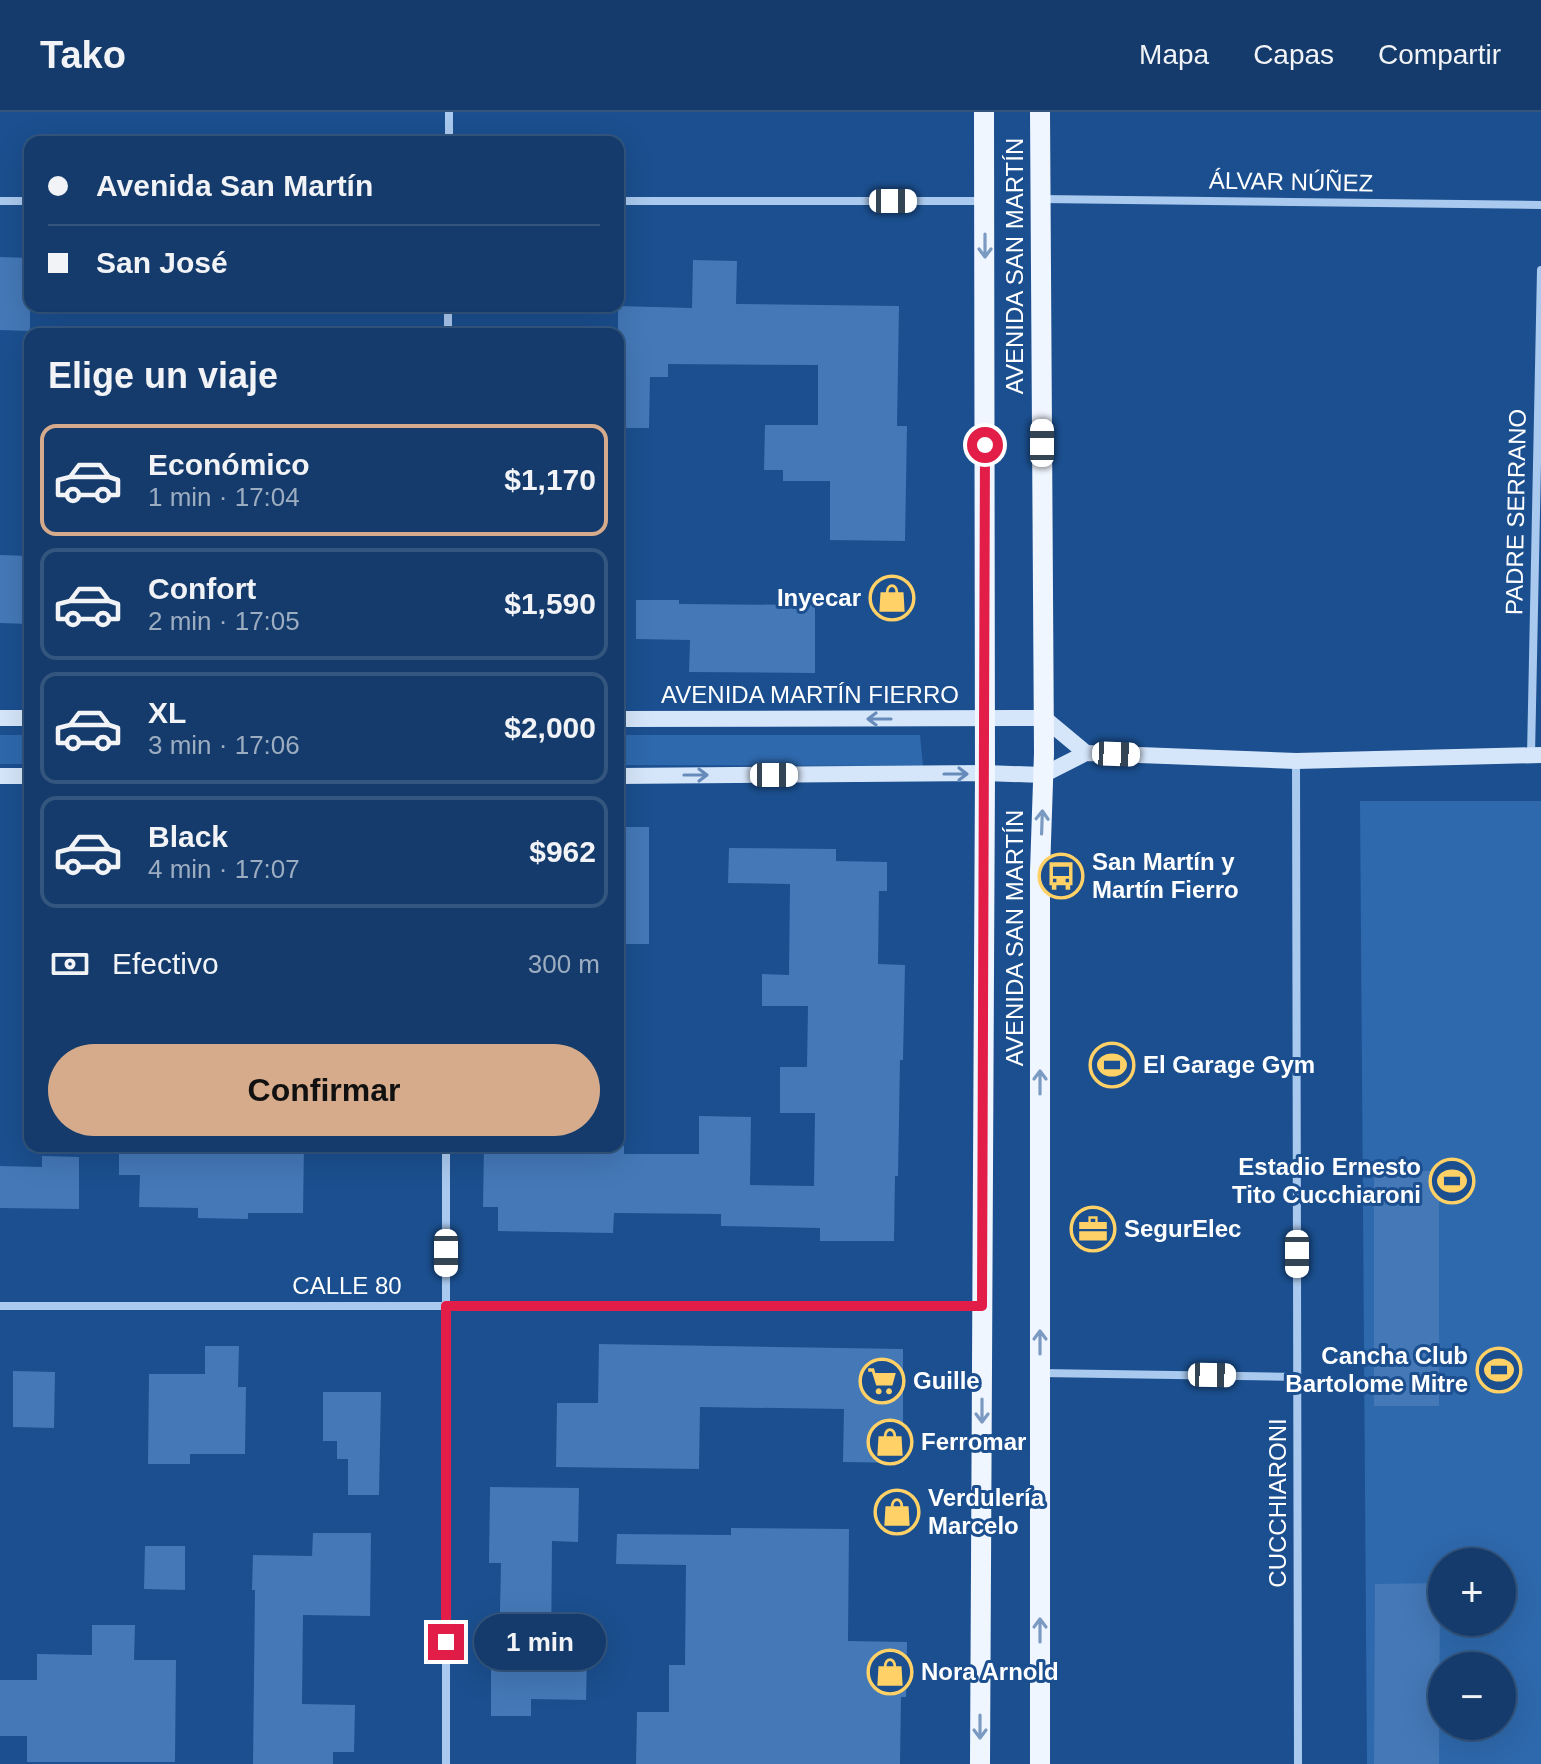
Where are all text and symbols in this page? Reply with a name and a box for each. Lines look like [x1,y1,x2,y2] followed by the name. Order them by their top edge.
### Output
[40,34,126,76] text: Tako
[1139,39,1209,70] text: Mapa
[1253,39,1334,70] text: Capas
[1378,39,1501,70] text: Compartir
[1001,138,1028,394] street label: AVENIDA SAN MARTÍN
[1209,167,1373,196] street label: ÁLVAR NÚÑEZ
[96,169,373,202] text: Avenida San Martín
[869,189,917,213] car
[977,232,993,259] one-way arrow
[96,246,228,279] text: San José
[48,355,278,396] text: Elige un viaje
[1500,409,1531,615] street label: PADRE SERRANO
[1030,419,1054,467] car
[967,427,1003,463] route start
[52,444,124,516] icon: car
[148,448,310,481] text: Económico
[504,463,596,496] text: $1,170
[148,482,300,512] text: 1 min · 17:04
[52,568,124,640] icon: car
[148,572,256,605] text: Confort
[868,574,916,622] shop icon: Inyecar
[777,584,861,611] place label: Inyecar
[504,587,596,620] text: $1,590
[148,606,300,636] text: 2 min · 17:05
[661,681,959,708] street label: AVENIDA MARTÍN FIERRO
[52,692,124,764] icon: car
[148,696,186,729] text: XL
[504,711,596,744] text: $2,000
[866,711,893,727] one-way arrow
[148,730,300,760] text: 3 min · 17:06
[1092,741,1140,767] car
[750,763,798,787] car
[942,766,969,781] one-way arrow
[682,767,709,783] one-way arrow
[1034,809,1049,836] one-way arrow
[1001,810,1028,1066] street label: AVENIDA SAN MARTÍN
[52,816,124,888] icon: car
[148,820,228,853] text: Black
[529,835,596,868] text: $962
[1092,848,1239,903] place label: San Martín y Martín Fierro
[1037,852,1085,900] bus stop icon: San Martín y Martín Fierro
[148,854,300,884] text: 4 min · 17:07
[48,942,92,986] icon: cash
[112,947,219,980] text: Efectivo
[528,949,600,979] text: 300 m
[1088,1041,1136,1089] sports icon: El Garage Gym
[48,1044,600,1136] button: Confirmar
[1143,1051,1315,1078] place label: El Garage Gym
[1032,1069,1048,1096] one-way arrow
[1232,1153,1421,1208] place label: Estadio Ernesto Tito Cucchiaroni
[1428,1157,1476,1205] sports icon: Estadio Ernesto Tito Cucchiaroni
[1069,1205,1117,1253] office icon: SegurElec
[1124,1215,1241,1242] place label: SegurElec
[434,1229,458,1277] car
[1285,1230,1309,1278] car
[292,1272,402,1299] street label: CALLE 80
[1032,1329,1048,1356] one-way arrow
[1285,1342,1468,1397] place label: Cancha Club Bartolome Mitre
[1475,1346,1523,1394] sports icon: Cancha Club Bartolome Mitre
[858,1357,906,1405] supermarket icon: Guille
[1188,1363,1236,1387] car
[913,1367,980,1394] place label: Guille
[974,1397,990,1424] one-way arrow
[866,1418,914,1466] shop icon: Ferromar
[1264,1418,1291,1588] street label: CUCCHIARONI
[921,1428,1026,1455] place label: Ferromar
[928,1484,1045,1539] place label: Verdulería Marcelo
[873,1488,921,1536] shop icon: Verdulería Marcelo
[1428,1548,1516,1740] map controls
[1428,1548,1516,1636] button: +
[474,1614,606,1670] callout: 1 min
[1032,1617,1048,1644] one-way arrow
[428,1624,464,1660] route end
[506,1627,574,1657] text: 1 min
[866,1648,914,1696] shop icon: Nora Arnold
[1428,1652,1516,1740] button: −
[921,1658,1059,1685] place label: Nora Arnold
[972,1713,988,1740] one-way arrow

